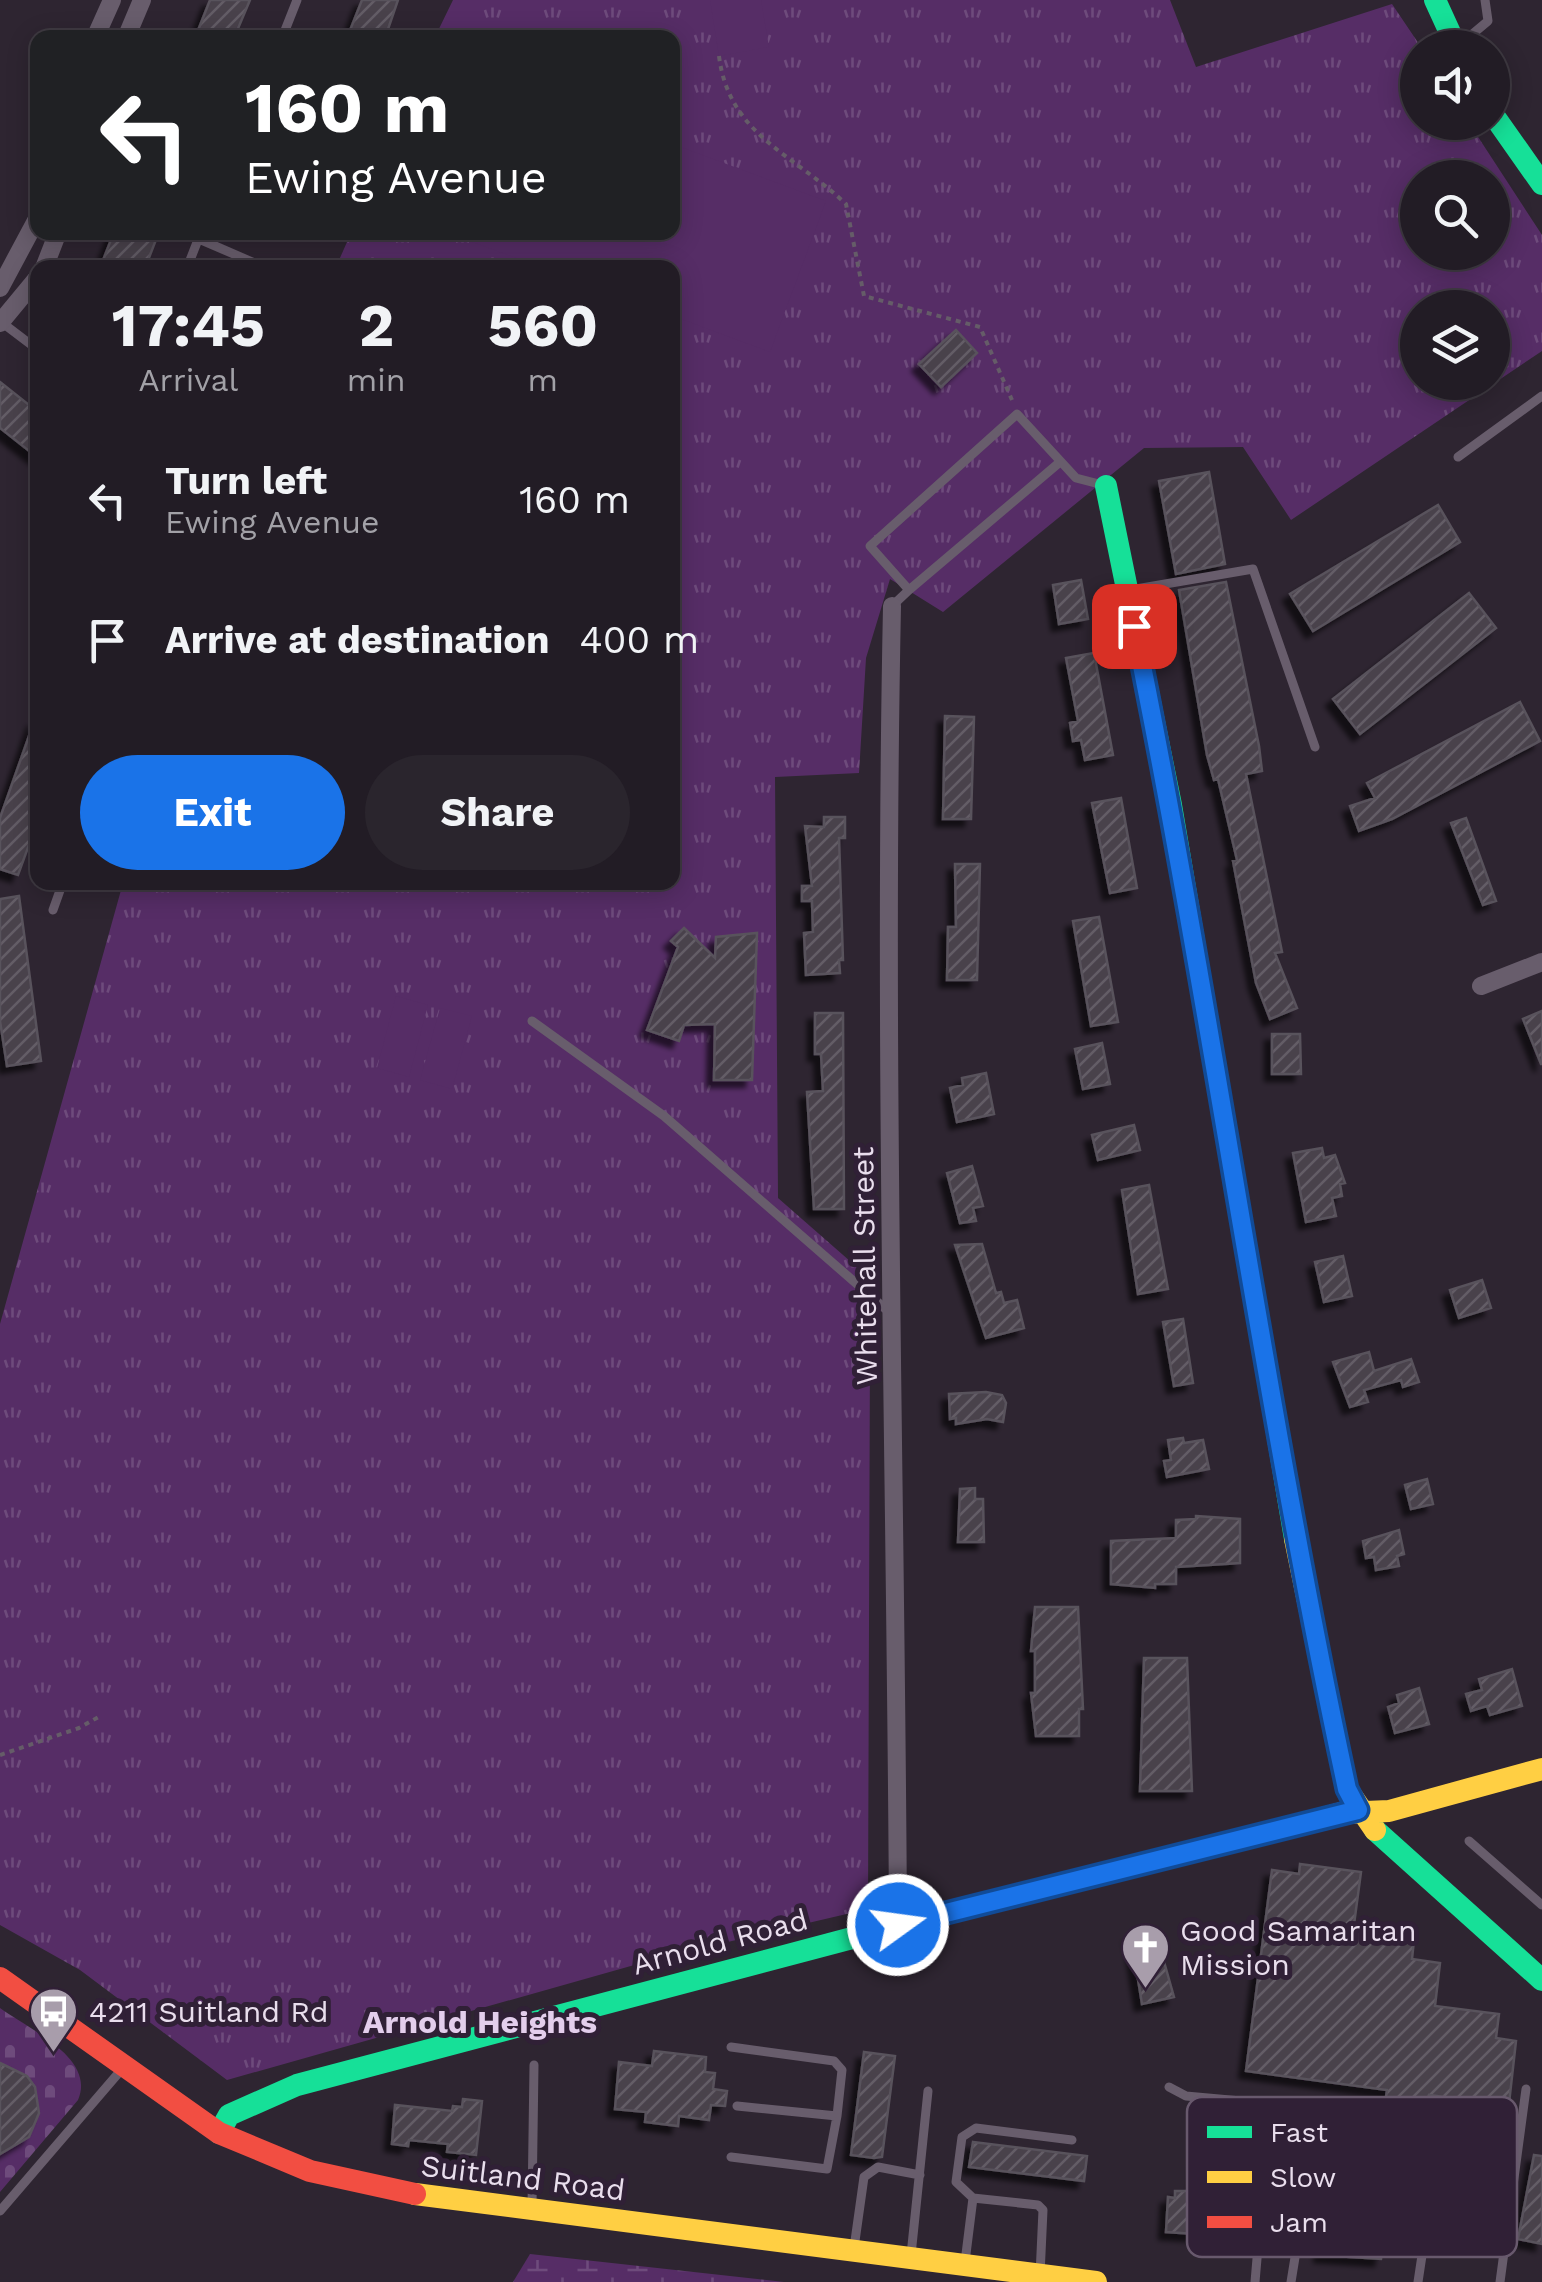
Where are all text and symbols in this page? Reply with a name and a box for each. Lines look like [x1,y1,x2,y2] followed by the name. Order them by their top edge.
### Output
[1400,30,1510,400] map controls
[1400,30,1510,140] button: sound
[245,67,449,149] text: 160 m
[80,70,210,200] icon: left
[245,151,547,204] text: Ewing Avenue
[1400,160,1510,270] button: search
[112,290,265,361] text: 17:45
[358,290,394,361] text: 2
[488,290,598,361] text: 560
[1400,290,1510,400] button: layers
[138,361,238,399] text: Arrival
[347,361,406,399] text: min
[528,361,558,399] text: m
[165,459,327,503] text: Turn left
[80,473,135,528] icon: left
[519,478,630,522] text: 160 m
[165,503,379,541] text: Ewing Avenue
[1092,584,1177,669] pin
[1107,599,1162,654] icon: arrive
[80,613,135,668] icon: arrive
[165,618,550,662] text: Arrive at destination
[580,618,699,662] text: 400 m
[80,755,345,870] button: Exit
[365,755,630,870] button: Share
[845,1146,884,1386] street label: Whitehall Street
[846,1873,950,1977] position arrow
[628,1901,811,1982] street label: Arnold Road
[1180,1913,1417,1982] place label: Good Samaritan Mission
[1119,1922,1171,1990] church icon: Good Samaritan Mission
[28,1986,80,2054] bus stop icon: 4211 Suitland Rd
[89,1994,329,2029] place label: 4211 Suitland Rd
[363,2003,597,2041] district label: Arnold Heights
[1187,2097,1517,2257] legend
[1270,2116,1328,2149] text: Fast
[419,2148,627,2207] street label: Suitland Road
[1270,2161,1336,2194] text: Slow
[1270,2206,1328,2239] text: Jam

